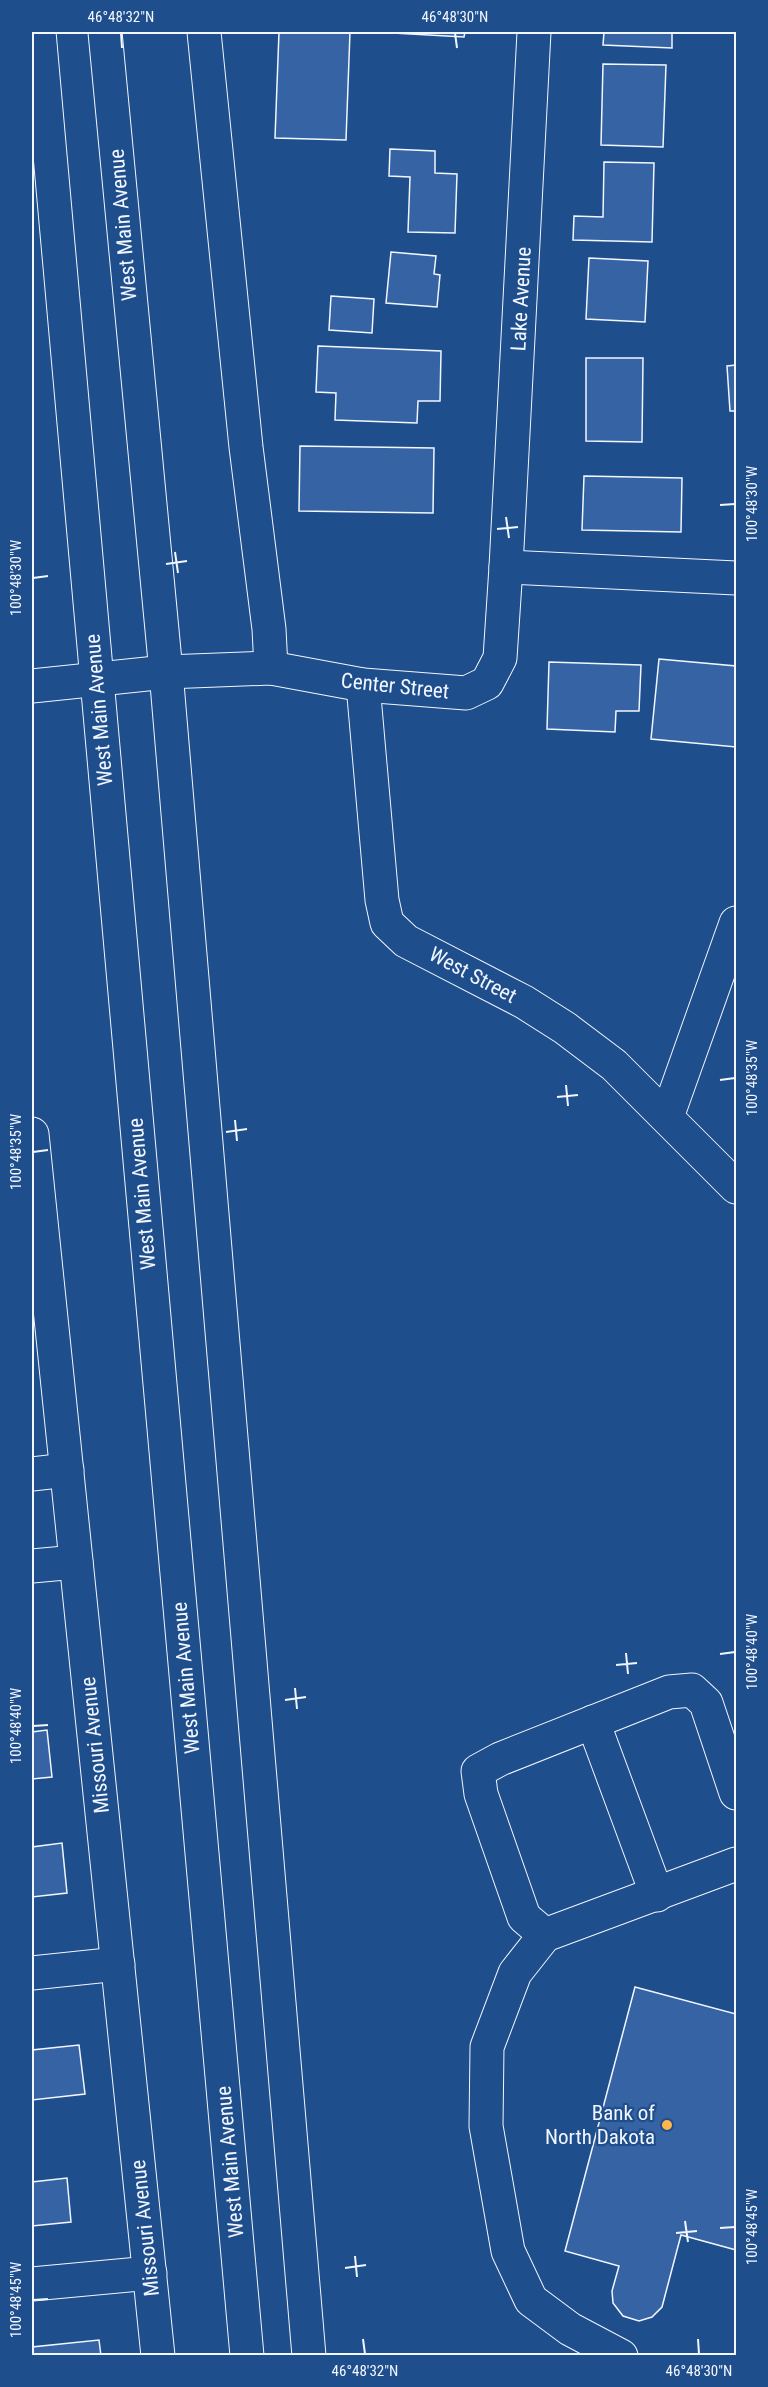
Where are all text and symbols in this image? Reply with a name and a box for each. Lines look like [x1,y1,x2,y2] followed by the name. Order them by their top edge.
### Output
[88,8,154,26] text: 46°48'32"N
[422,8,488,26] text: 46°48'30"N
[104,148,142,302] street label: West Main Avenue
[506,246,536,352] street label: Lake Avenue
[743,465,761,542] text: 100°48'30"W
[7,539,25,616] text: 100°48'30"W
[80,633,118,787] street label: West Main Avenue
[340,668,450,704] street label: Center Street
[425,942,521,1008] street label: West Street
[743,1039,761,1116] text: 100°48'35"W
[7,1113,25,1190] text: 100°48'35"W
[123,1117,161,1271] street label: West Main Avenue
[167,1601,205,1755] street label: West Main Avenue
[743,1613,761,1690] text: 100°48'40"W
[76,1675,114,1814] street label: Missouri Avenue
[7,1687,25,1764] text: 100°48'40"W
[211,2085,249,2239] street label: West Main Avenue
[545,2101,655,2149] place label: Bank of North Dakota
[660,2118,674,2132] marker: Bank of North Dakota
[126,2158,164,2297] street label: Missouri Avenue
[743,2188,761,2265] text: 100°48'45"W
[7,2261,25,2338] text: 100°48'45"W
[332,2362,398,2380] text: 46°48'32"N
[666,2362,732,2380] text: 46°48'30"N

